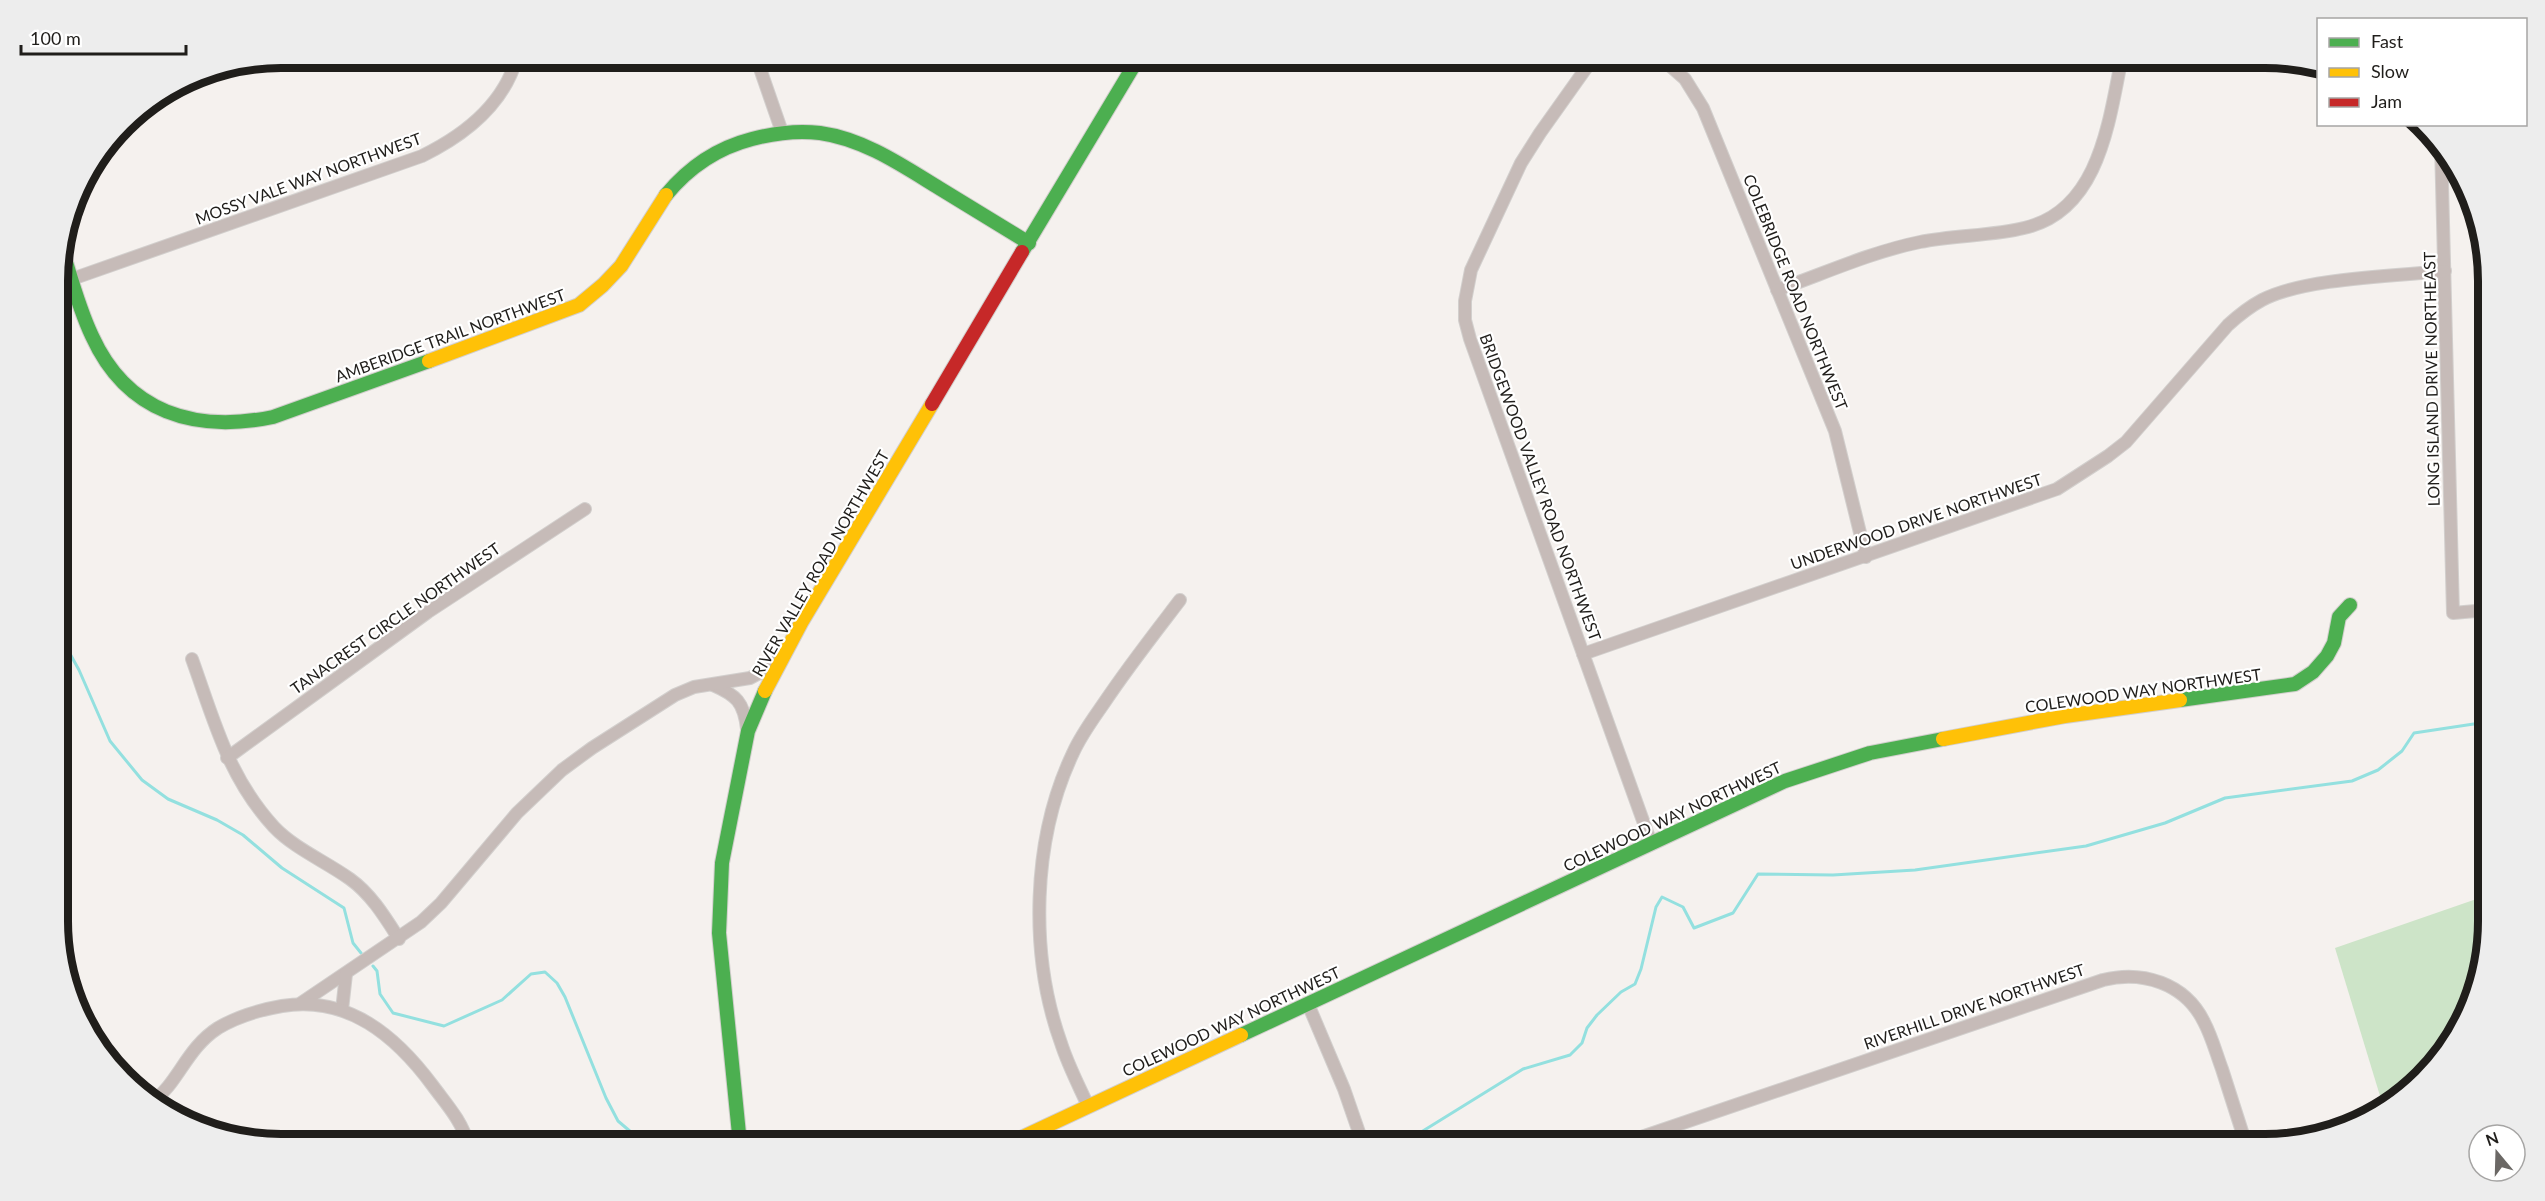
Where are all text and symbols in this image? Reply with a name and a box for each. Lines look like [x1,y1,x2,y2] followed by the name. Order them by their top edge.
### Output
[21,18,186,56] scale bar
[2317,18,2527,126] legend
[30,27,81,49] text: 100 m
[2371,30,2404,52] text: Fast
[2371,60,2409,82] text: Slow
[2371,90,2402,112] text: Jam
[192,128,424,228] street label: MOSSY VALE WAY NORTHWEST
[1740,171,1852,413] street label: COLEBRIDGE ROAD NORTHWEST
[2419,251,2443,506] street label: LONG ISLAND DRIVE NORTHEAST
[332,284,568,386] street label: AMBERIDGE TRAIL NORTHWEST
[1476,331,1606,644] street label: BRIDGEWOOD VALLEY ROAD NORTHWEST
[747,446,893,679] street label: RIVER VALLEY ROAD NORTHWEST
[1788,469,2045,573] street label: UNDERWOOD DRIVE NORTHWEST
[287,538,504,698] street label: TANACREST CIRCLE NORTHWEST
[2024,664,2263,716] street label: COLEWOOD WAY NORTHWEST
[1560,757,1784,875] street label: COLEWOOD WAY NORTHWEST
[1861,959,2088,1053] street label: RIVERHILL DRIVE NORTHWEST
[1119,962,1343,1080] street label: COLEWOOD WAY NORTHWEST
[2467,1123,2527,1183] north arrow
[2483,1127,2501,1149] text: N

